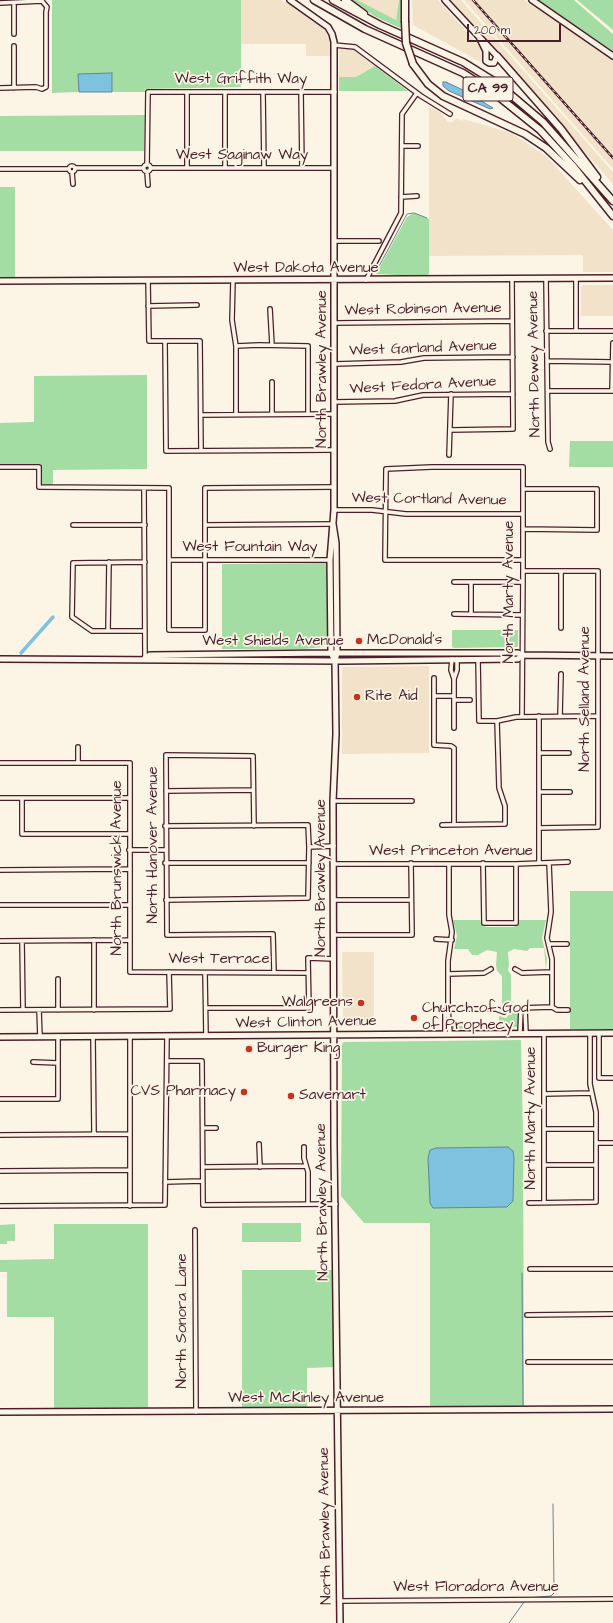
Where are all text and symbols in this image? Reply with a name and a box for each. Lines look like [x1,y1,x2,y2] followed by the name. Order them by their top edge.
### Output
[469,16,563,42] scale bar
[474,22,510,39] text: 200 m
[175,71,307,89] street label: West Griffith Way
[463,77,513,101] road number: CA 99
[176,147,308,165] street label: West Saginaw Way
[233,260,379,278] street label: West Dakota Avenue
[314,290,332,448] street label: North Brawley Avenue
[525,291,545,437] street label: North Dewey Avenue
[344,300,502,320] street label: West Robinson Avenue
[349,337,497,361] street label: West Garland Avenue
[349,373,497,399] street label: West Fedora Avenue
[351,490,507,510] street label: West Cortland Avenue
[501,521,519,663] street label: North Marty Avenue
[182,539,318,557] street label: West Fountain Way
[577,626,595,772] street label: North Selland Avenue
[367,632,442,650] place label: McDonald's
[202,633,344,651] street label: West Shields Avenue
[354,636,364,646] marker: McDonald's
[365,688,418,706] place label: Rite Aid
[352,692,362,702] marker: Rite Aid
[145,766,163,924] street label: North Hanover Avenue
[109,780,127,956] street label: North Brunswick Avenue
[313,799,331,957] street label: North Brawley Avenue
[369,843,533,861] street label: West Princeton Avenue
[168,951,270,969] street label: West Terrace
[282,994,353,1012] place label: Walgreens
[356,998,366,1008] marker: Walgreens
[422,1000,529,1035] place label: Church of God of Prophecy
[235,1013,377,1033] street label: West Clinton Avenue
[409,1013,419,1023] marker: Church of God of Prophecy
[257,1040,340,1058] place label: Burger King
[244,1044,254,1054] marker: Burger King
[523,1047,541,1189] street label: North Marty Avenue
[130,1083,236,1101] place label: CVS Pharmacy
[239,1087,249,1097] marker: CVS Pharmacy
[299,1087,366,1105] place label: Savemart
[286,1091,296,1101] marker: Savemart
[313,1123,333,1281] street label: North Brawley Avenue
[174,1253,192,1389] street label: North Sonora Lane
[228,1390,384,1408] street label: West McKinley Avenue
[316,1447,336,1605] street label: North Brawley Avenue
[393,1579,559,1597] street label: West Floradora Avenue

